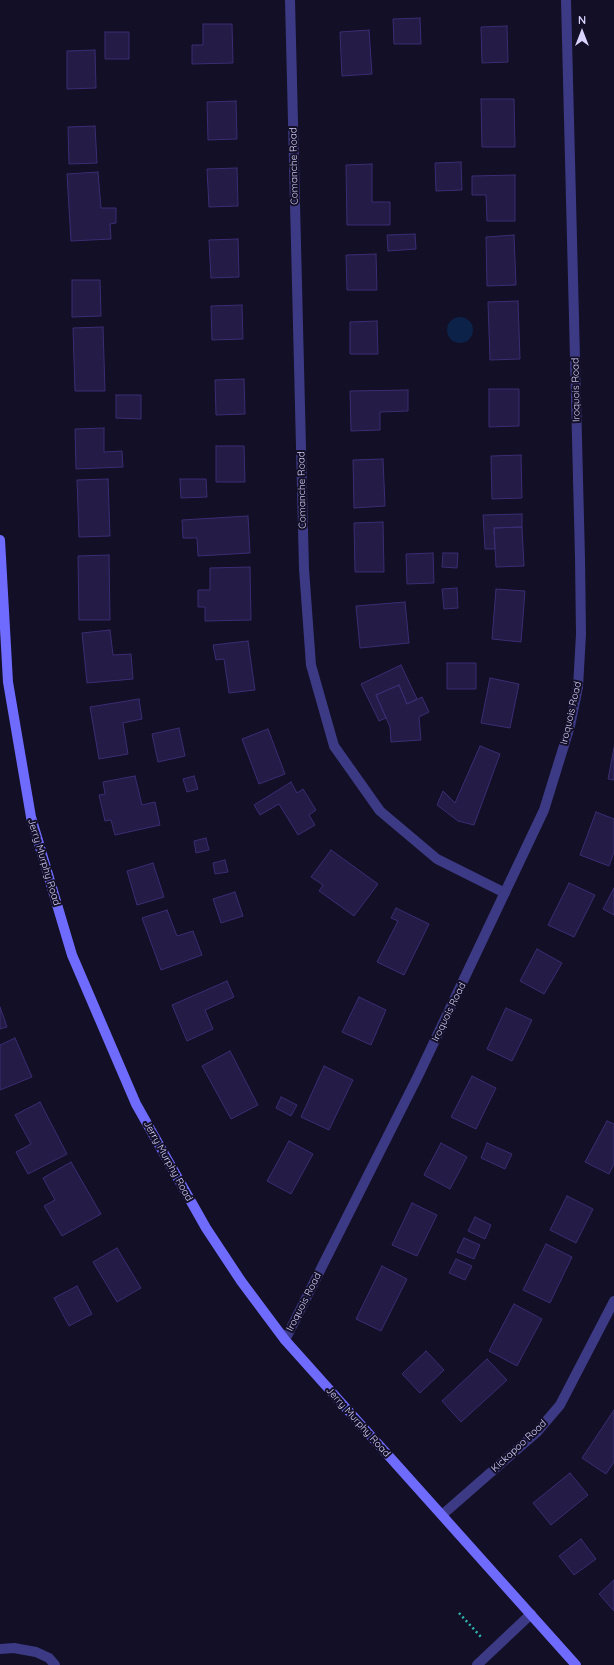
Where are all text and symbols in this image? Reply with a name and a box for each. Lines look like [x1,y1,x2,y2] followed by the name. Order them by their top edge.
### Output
[562,12,602,52] north arrow
[578,13,586,27] text: N
[287,127,301,205] street label: Comanche Road
[569,358,583,422] street label: Iroquois Road
[295,451,309,529] street label: Comanche Road
[558,680,584,746] street label: Iroquois Road
[25,817,63,907] street label: Jerry Murphy Road
[430,980,468,1044] street label: Iroquois Road
[141,1119,195,1203] street label: Jerry Murphy Road
[284,1271,324,1333] street label: Iroquois Road
[323,1384,393,1460] street label: Jerry Murphy Road
[489,1417,549,1475] street label: Kickapoo Road

